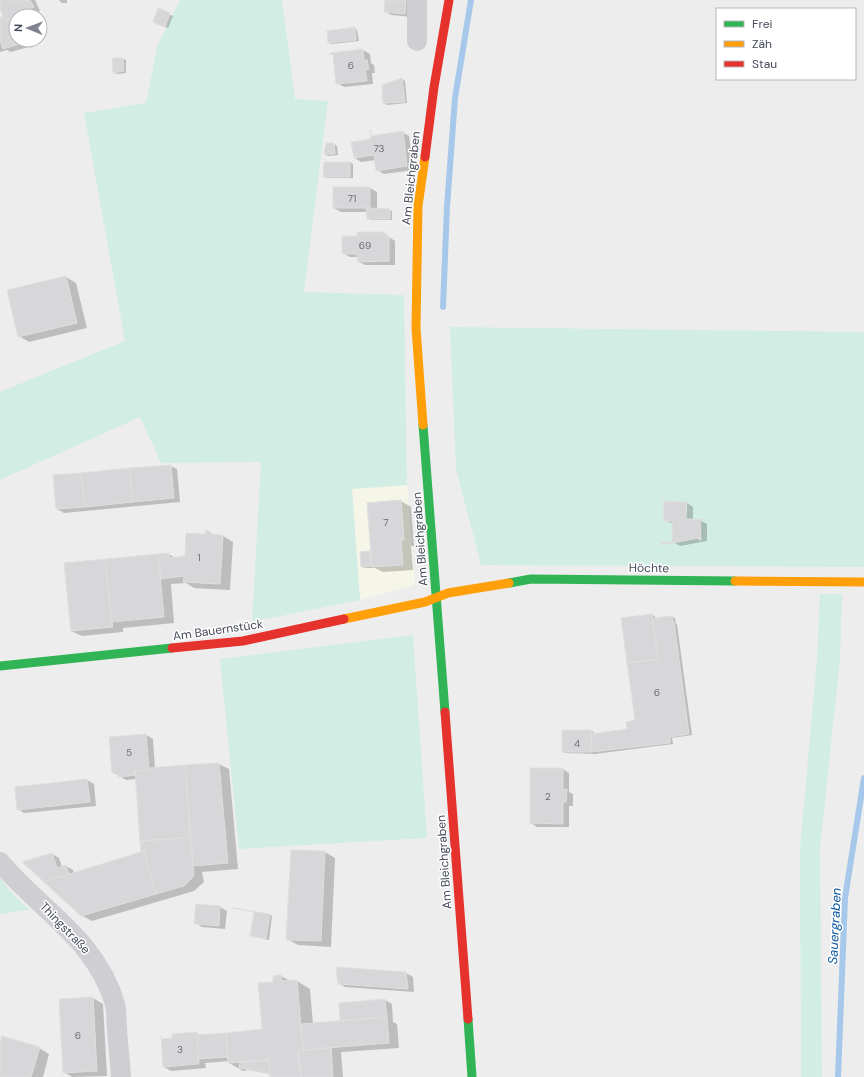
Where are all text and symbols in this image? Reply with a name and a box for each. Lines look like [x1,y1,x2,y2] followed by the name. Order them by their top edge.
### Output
[8,8,48,48] north arrow
[716,8,856,80] legend
[752,16,772,32] text: Frei
[11,24,25,32] text: N
[752,36,772,52] text: Zäh
[752,56,777,72] text: Stau
[348,59,354,72] house number: 6
[398,130,424,226] street label: Am Bleichgraben
[374,142,385,155] house number: 73
[348,192,356,205] house number: 71
[359,239,371,252] house number: 69
[409,491,431,586] street label: Am Bleichgraben
[383,516,389,529] house number: 7
[197,551,201,564] house number: 1
[629,560,670,576] street label: Höchte
[172,616,264,644] street label: Am Bauernstück
[654,686,660,699] house number: 6
[574,737,580,750] house number: 4
[126,746,132,759] house number: 5
[545,790,551,803] house number: 2
[433,814,455,909] street label: Am Bleichgraben
[824,887,845,965] water label: Sauergraben
[36,899,94,957] street label: Thingstraße
[75,1029,81,1042] house number: 6
[177,1043,183,1056] house number: 3

